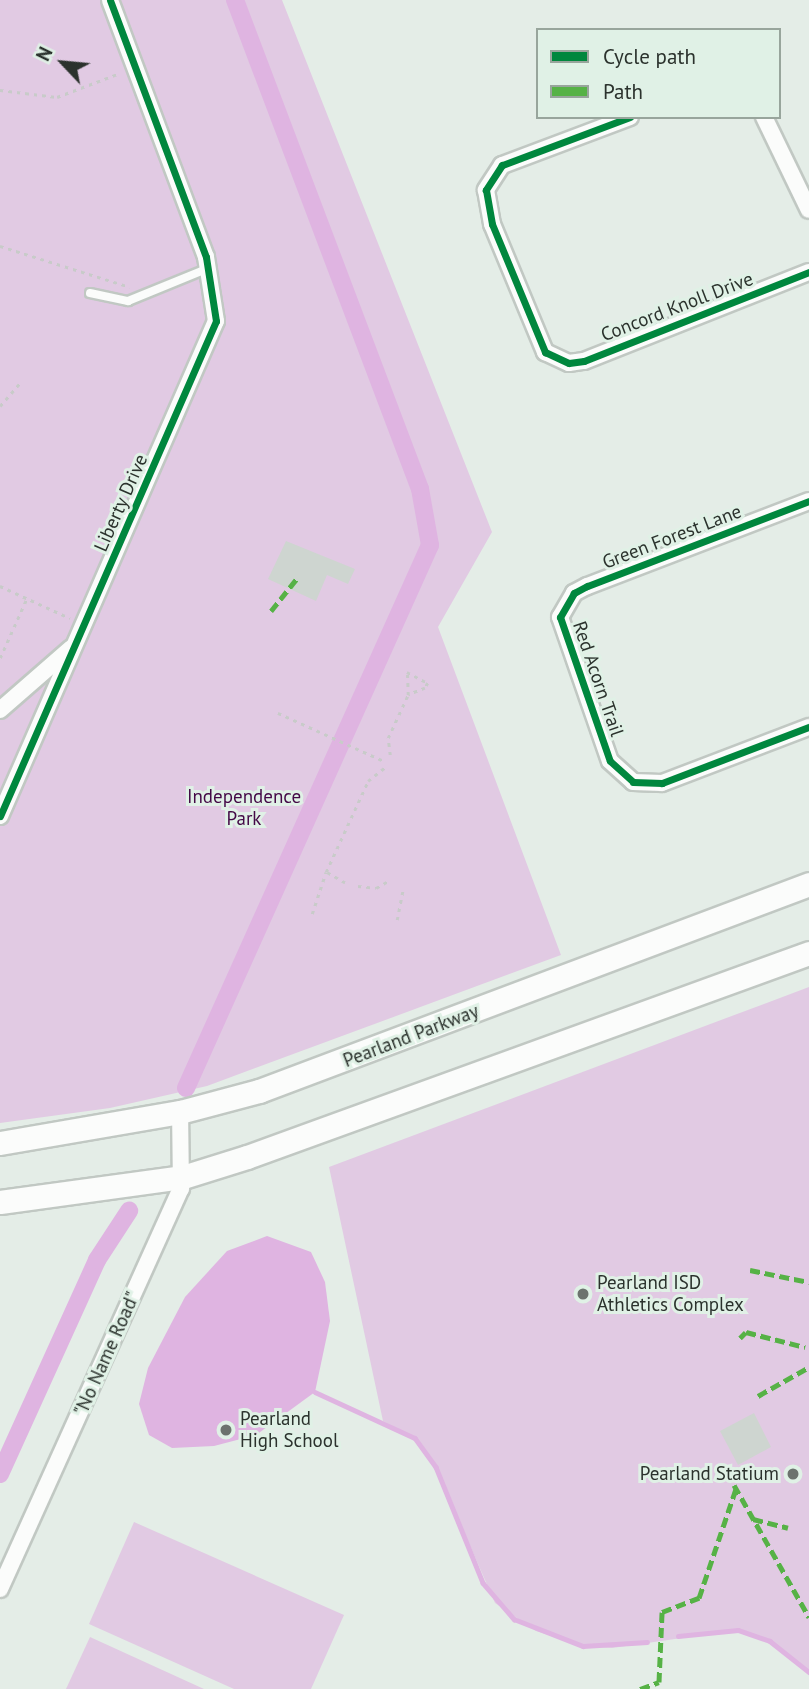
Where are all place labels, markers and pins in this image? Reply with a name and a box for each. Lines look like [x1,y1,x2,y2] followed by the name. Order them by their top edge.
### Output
[597,1272,744,1316] place label: Pearland ISD Athletics Complex
[575,1286,591,1302] marker: Pearland ISD Athletics Complex
[240,1408,338,1452] place label: Pearland High School
[218,1422,234,1438] marker: Pearland High School
[640,1463,779,1485] place label: Pearland Statium
[785,1466,801,1482] marker: Pearland Statium

